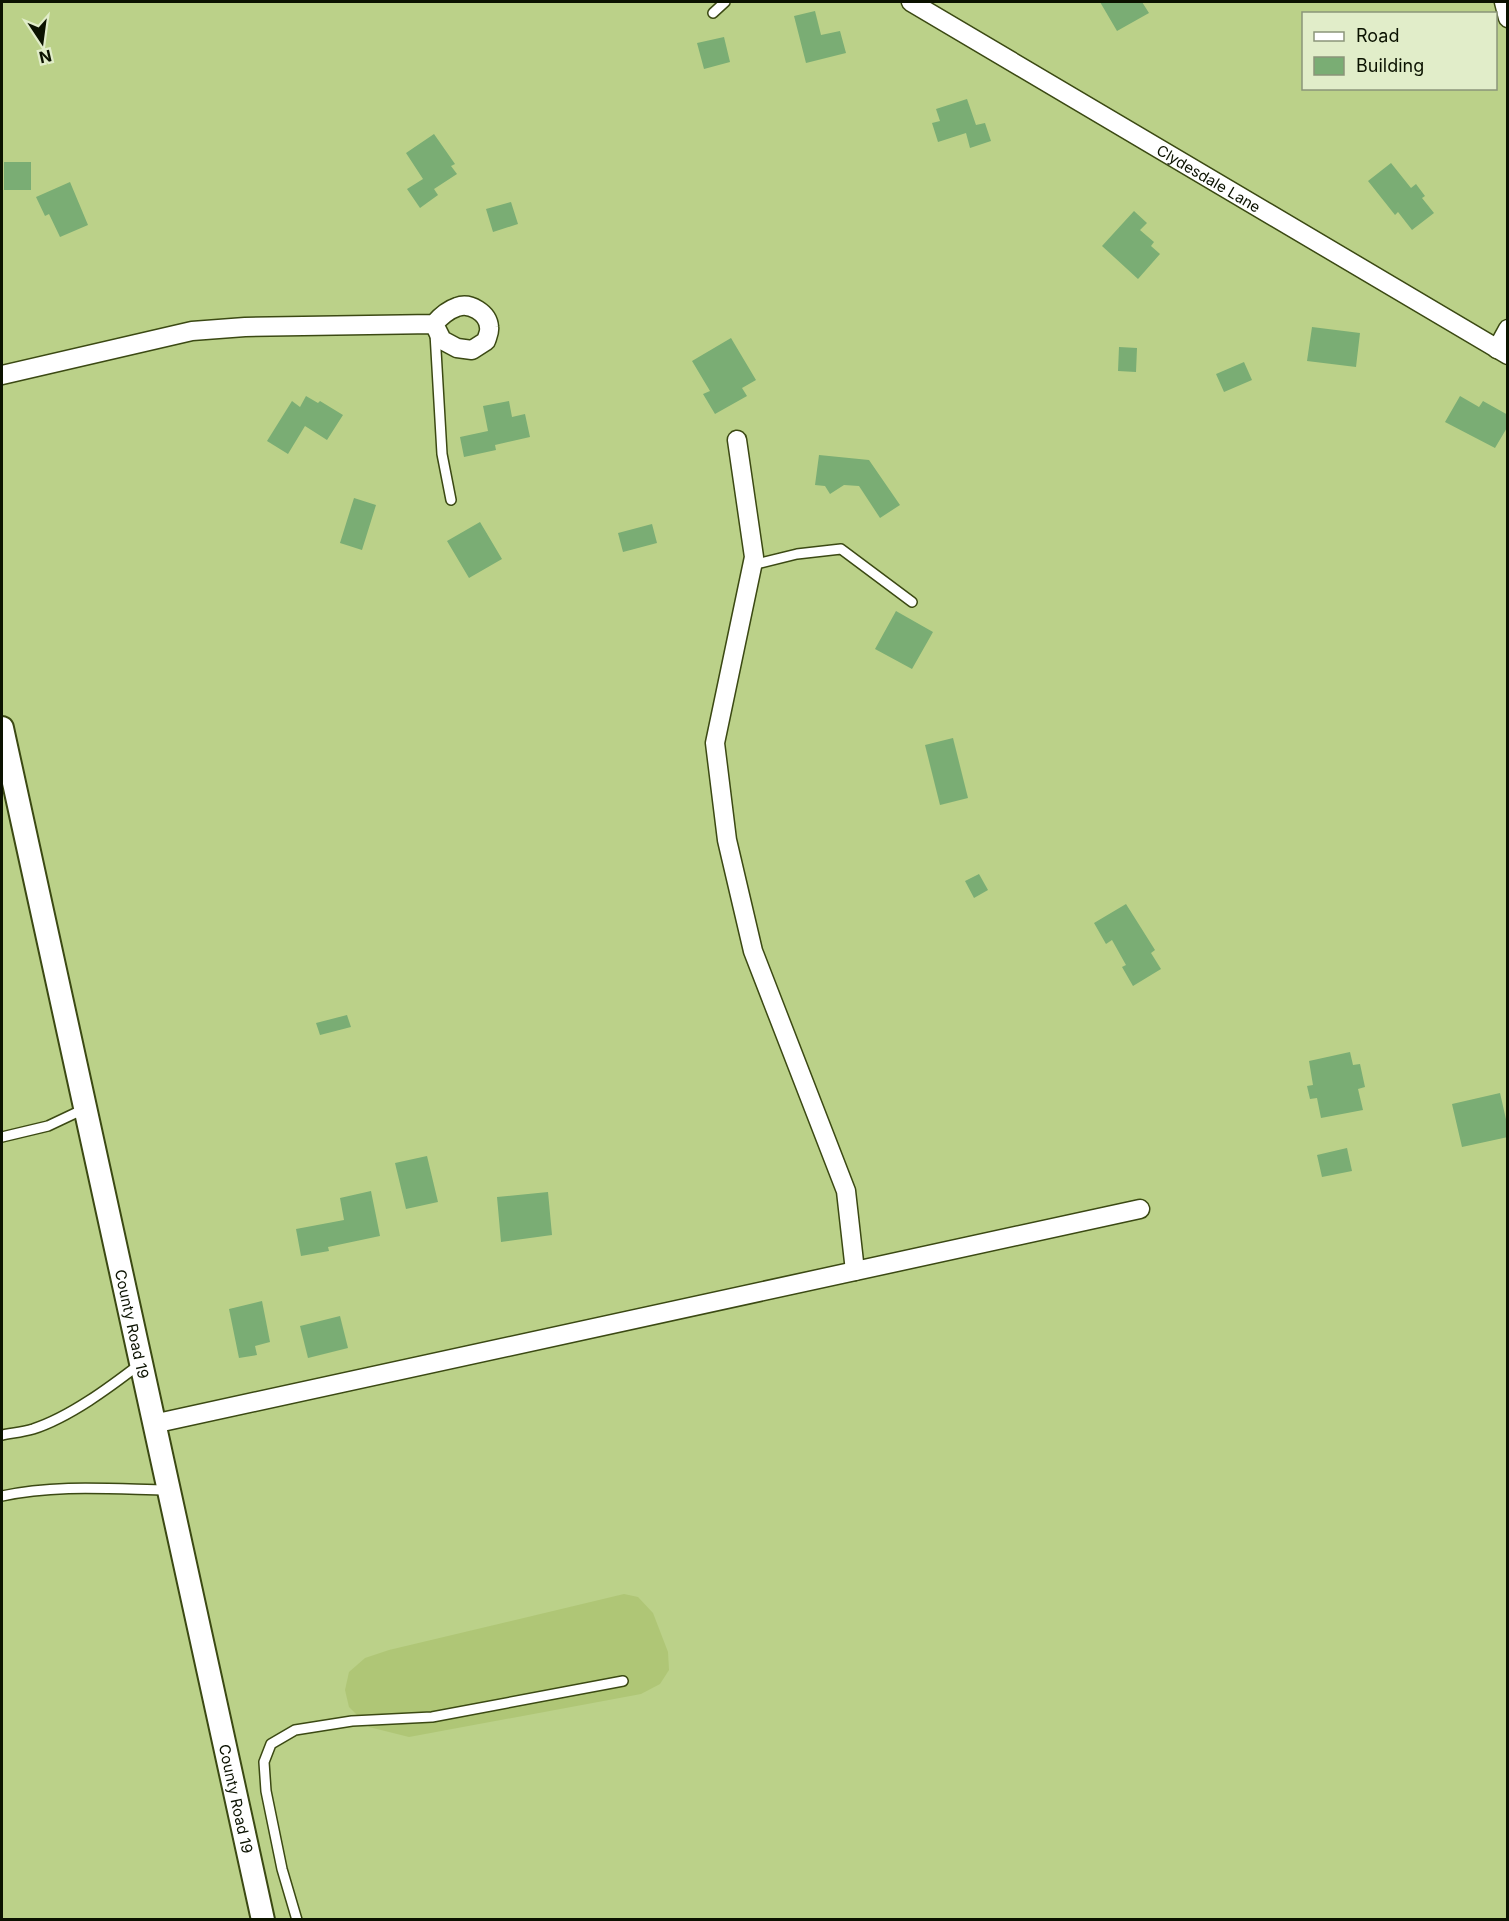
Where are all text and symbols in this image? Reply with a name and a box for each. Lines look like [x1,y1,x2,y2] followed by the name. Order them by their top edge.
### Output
[12,12,72,72] north arrow
[1302,12,1497,90] legend
[1356,25,1399,46] text: Road
[37,45,54,68] text: N
[1356,55,1424,76] text: Building
[1153,140,1264,216] street label: Clydesdale Lane
[111,1267,154,1380] street label: County Road 19
[215,1742,258,1855] street label: County Road 19

